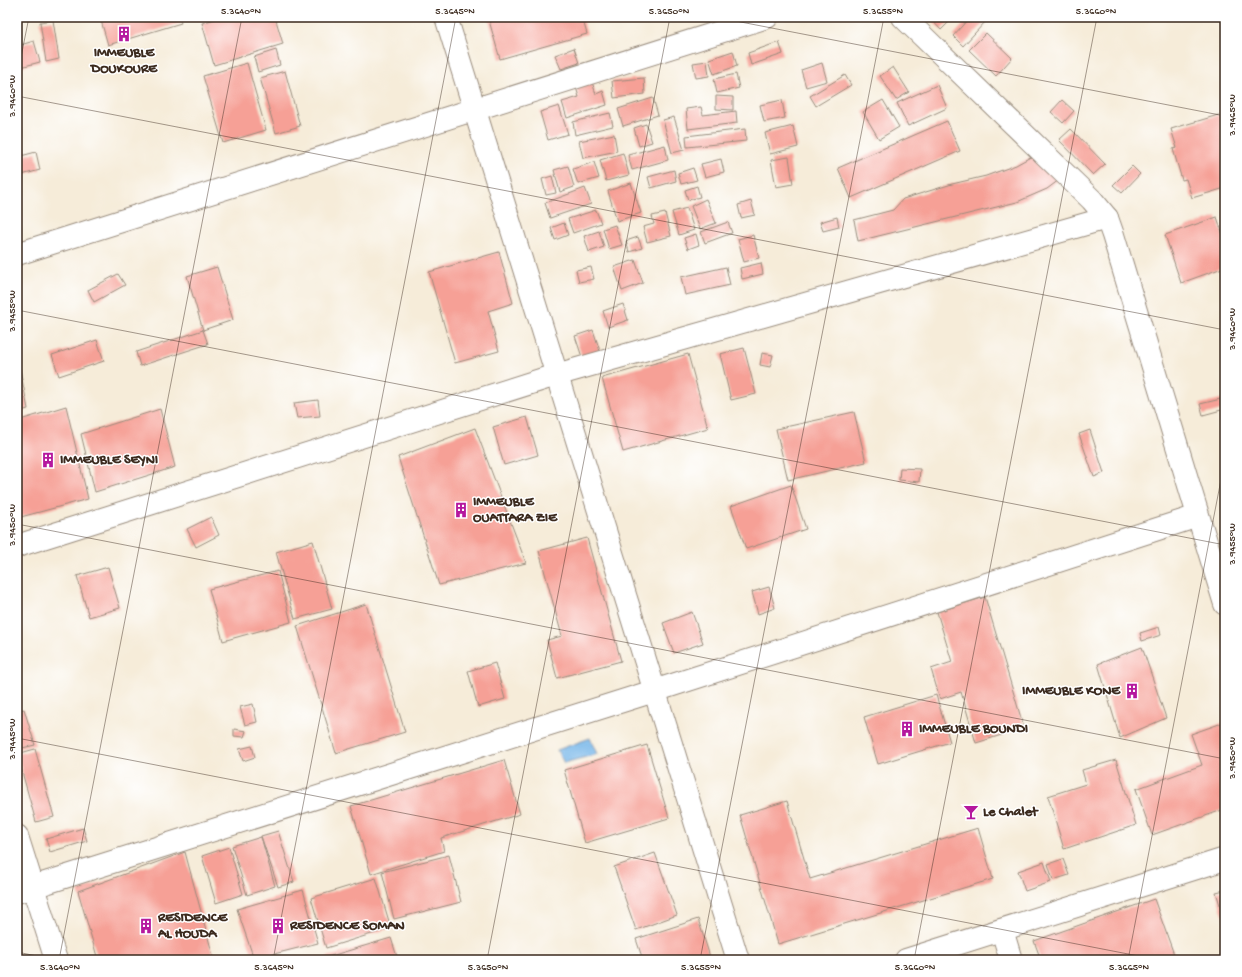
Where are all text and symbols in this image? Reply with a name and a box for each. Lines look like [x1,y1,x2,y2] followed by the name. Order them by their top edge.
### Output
[221,6,262,18] text: 5.3640°N
[435,6,475,18] text: 5.3645°N
[649,6,690,18] text: 5.3650°N
[863,6,904,18] text: 5.3655°N
[1076,6,1117,18] text: 5.3660°N
[115,25,133,43] building icon: IMMEUBLE DOUKOURE
[89,45,158,78] place label: IMMEUBLE DOUKOURE
[7,75,19,118] text: 3.9460°W
[1227,94,1239,137] text: 3.9465°W
[7,290,19,333] text: 3.9455°W
[1227,308,1239,351] text: 3.9460°W
[39,451,57,469] building icon: IMMEUBLE SEYNI
[60,452,158,469] place label: IMMEUBLE SEYNI
[473,494,558,527] place label: IMMEUBLE OUATTARA ZIE
[452,501,470,519] building icon: IMMEUBLE OUATTARA ZIE
[7,503,19,547] text: 3.9450°W
[1227,523,1239,566] text: 3.9455°W
[1123,682,1141,700] building icon: IMMEUBLE KONE
[1022,683,1121,700] place label: IMMEUBLE KONE
[7,718,19,761] text: 3.9445°W
[898,720,916,738] building icon: IMMEUBLE BOUNDI
[919,721,1028,738] place label: IMMEUBLE BOUNDI
[1227,736,1239,780] text: 3.9450°W
[962,803,980,821] bar icon: Le Chalet
[983,804,1039,821] place label: Le Chalet
[157,910,228,943] place label: RESIDENCE AL HOUDA
[137,917,155,935] building icon: RESIDENCE AL HOUDA
[269,917,287,935] building icon: RESIDENCE SOMAN
[289,918,405,935] place label: RESIDENCE SOMAN
[40,962,81,974] text: 5.3640°N
[254,962,294,974] text: 5.3645°N
[468,962,509,974] text: 5.3650°N
[681,962,722,974] text: 5.3655°N
[895,962,936,974] text: 5.3660°N
[1109,962,1149,974] text: 5.3665°N

